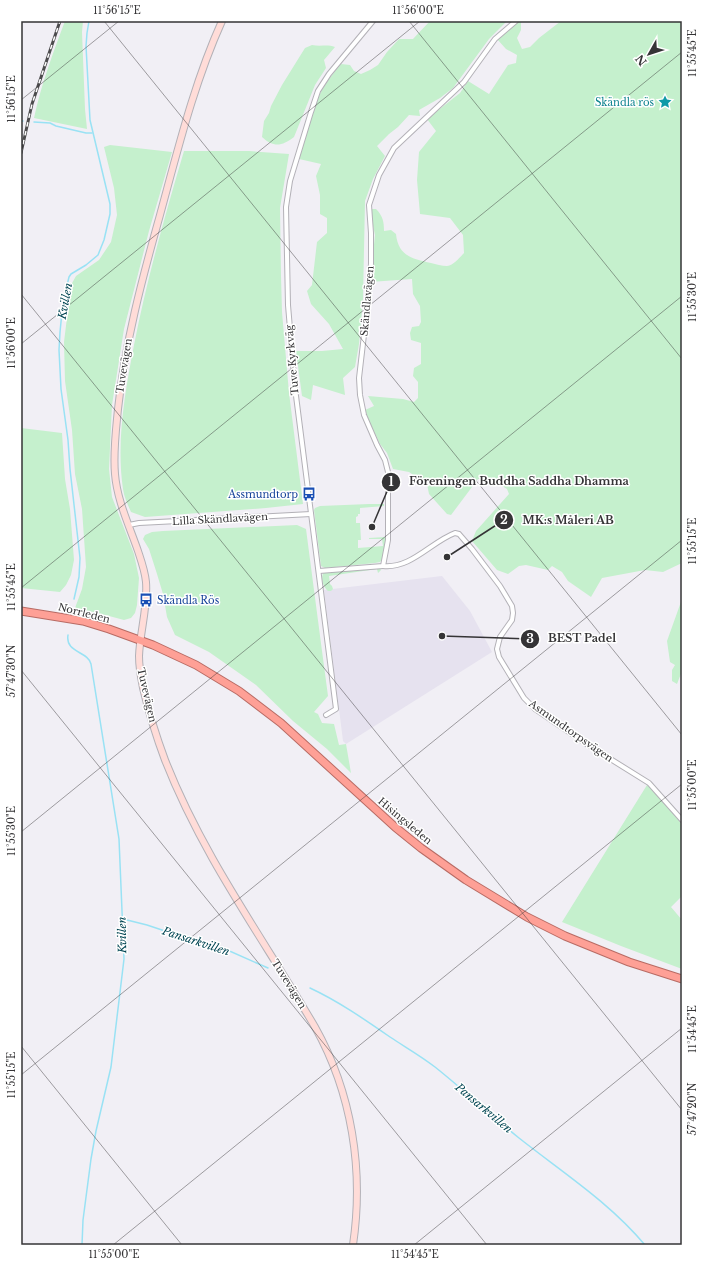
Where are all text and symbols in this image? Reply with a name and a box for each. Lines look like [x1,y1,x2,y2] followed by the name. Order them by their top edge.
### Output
[93,4,141,17] text: 11°56'15"E
[392,4,444,17] text: 11°56'00"E
[686,29,699,77] text: 11°55'45"E
[629,34,669,74] north arrow
[632,51,650,69] text: N
[5,75,18,123] text: 11°56'15"E
[657,94,673,110] place icon: Skändla rös
[595,96,654,109] place label: Skändla rös
[357,265,377,337] street label: Skändlavägen
[686,272,699,322] text: 11°55'30"E
[54,282,75,321] water label: Kvillen
[5,317,18,369] text: 11°56'00"E
[282,323,302,396] street label: Tuve Kyrkväg
[113,337,135,395] street label: Tuvevägen
[381,470,637,493] callout: Föreningen Buddha Saddha Dhamma
[388,474,394,489] text: 1
[409,474,630,488] text: Föreningen Buddha Saddha Dhamma
[301,486,317,502] bus stop icon: Assmundtorp
[227,488,298,501] place label: Assmundtorp
[494,508,622,531] callout: MK:s Måleri AB
[172,510,268,528] street label: Lilla Skändlavägen
[500,512,508,527] text: 2
[522,513,614,527] text: MK:s Måleri AB
[686,518,699,564] text: 11°55'15"E
[5,563,18,611] text: 11°55'45"E
[138,592,154,608] bus stop icon: Skändla Rös
[157,594,220,607] place label: Skändla Rös
[57,600,111,626] street label: Norrleden
[520,627,624,650] callout: BEST Padel
[526,631,534,646] text: 3
[548,631,616,645] text: BEST Padel
[5,645,18,697] text: 57°47'30"N
[134,666,160,724] street label: Tuvevägen
[526,696,616,765] street label: Asmundtorpsvägen
[686,760,699,810] text: 11°55'00"E
[375,795,435,847] street label: Hisingsleden
[5,806,18,856] text: 11°55'30"E
[115,916,129,955] water label: Kvillen
[160,923,232,959] water label: Pansarkvillen
[269,957,309,1011] street label: Tuvevägen
[686,1005,699,1053] text: 11°54'45"E
[5,1052,18,1098] text: 11°55'15"E
[452,1079,515,1136] water label: Pansarkvillen
[686,1083,699,1135] text: 57°47'20"N
[89,1248,139,1261] text: 11°55'00"E
[391,1248,439,1261] text: 11°54'45"E

